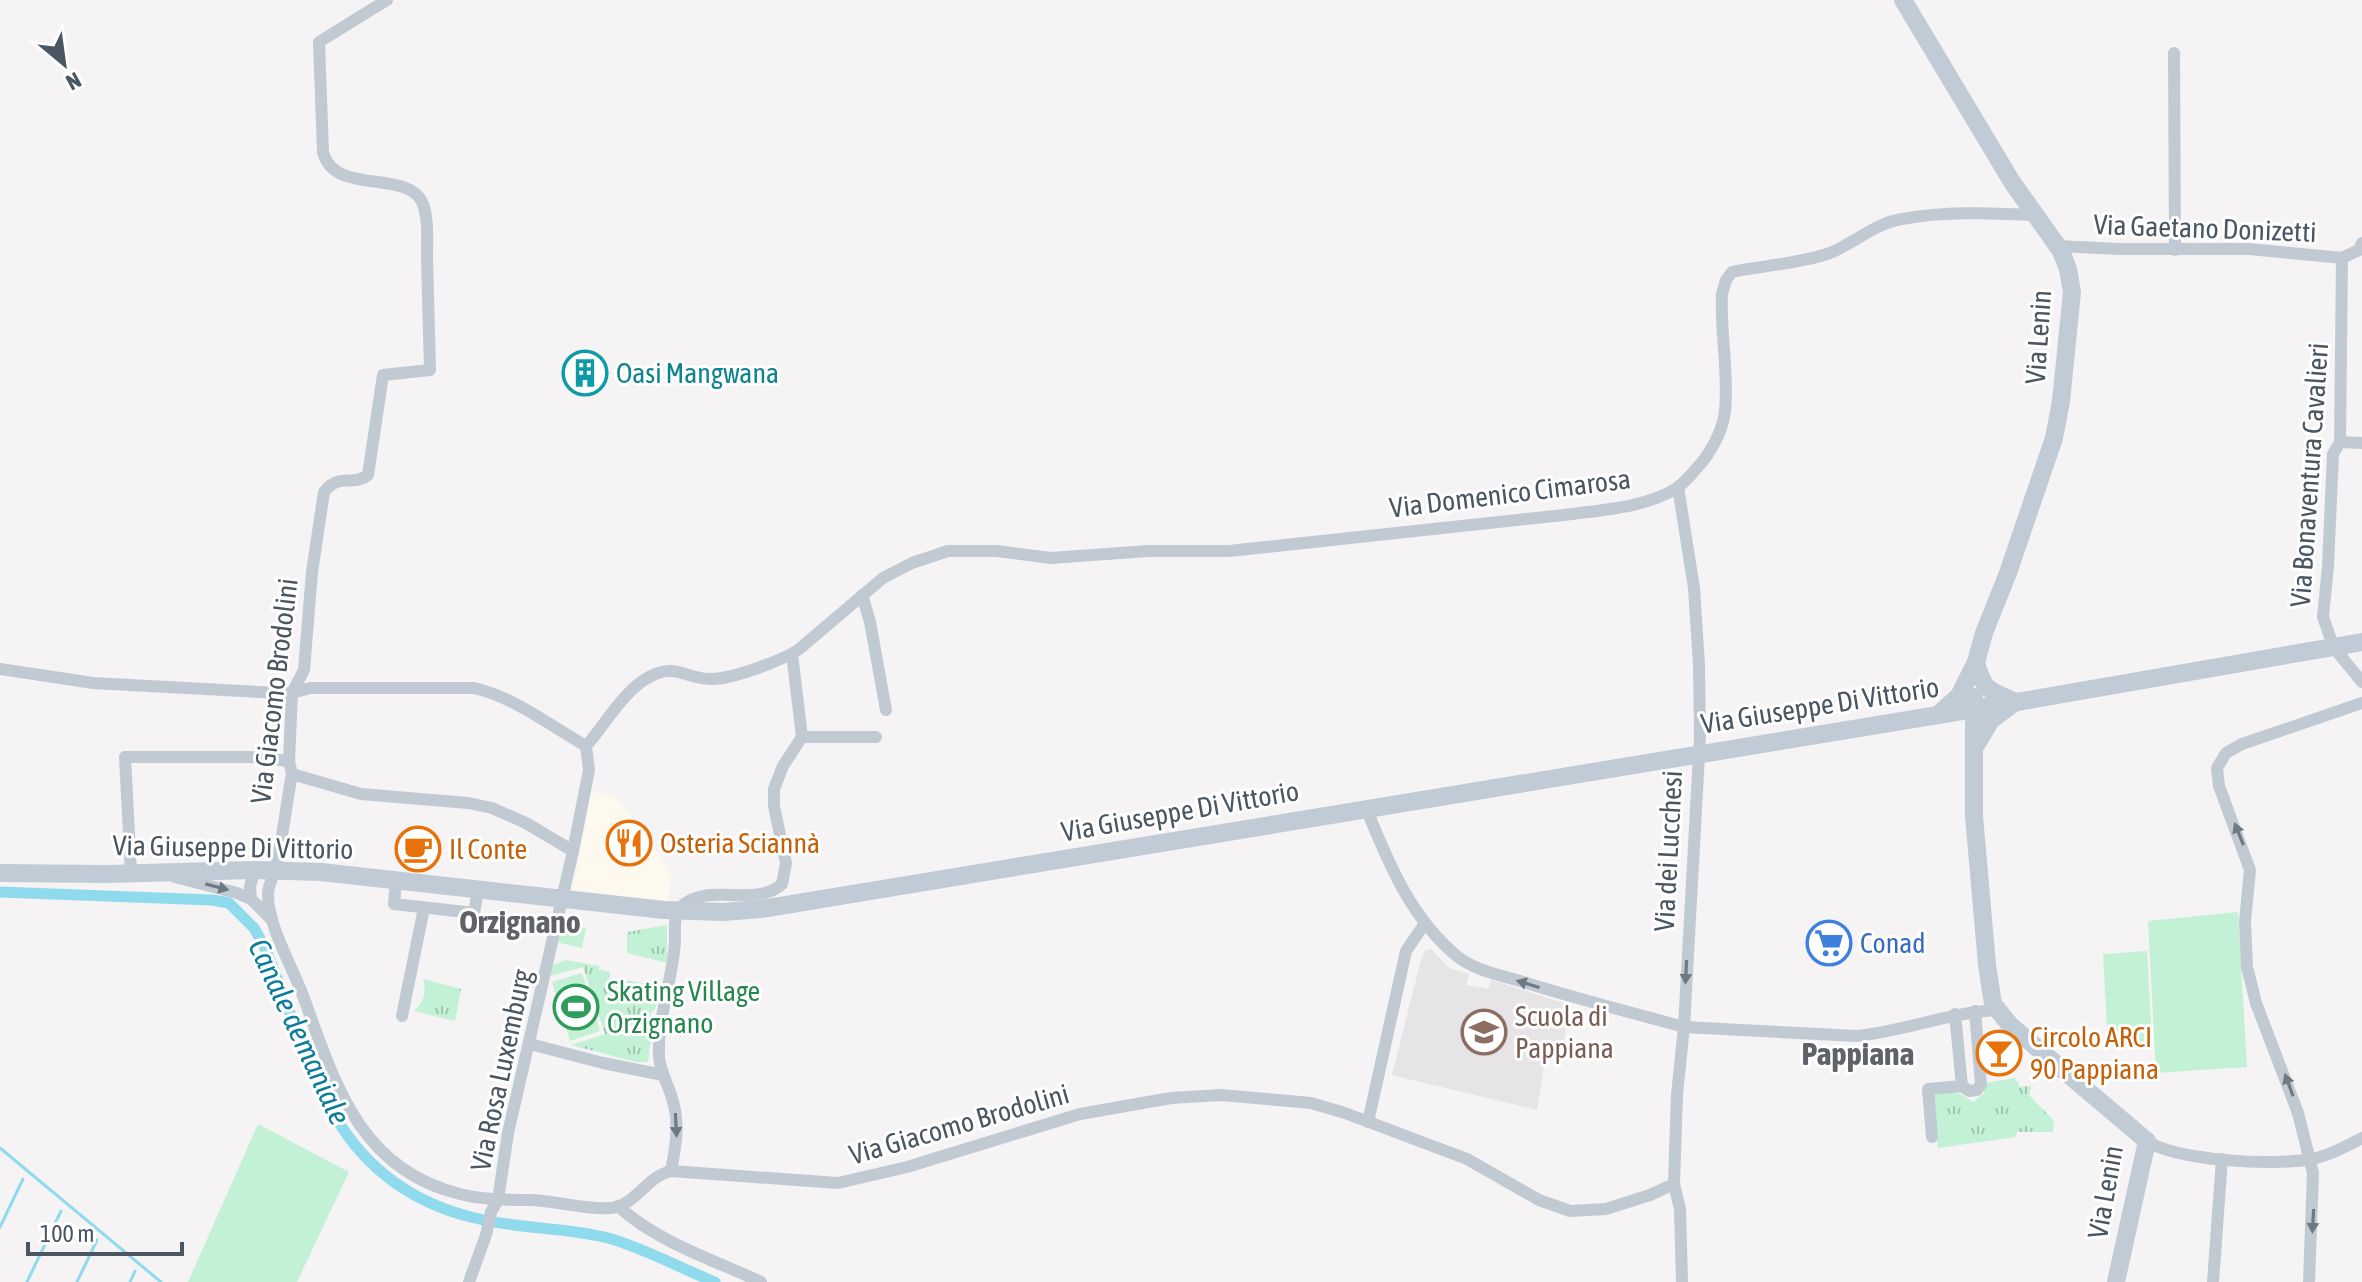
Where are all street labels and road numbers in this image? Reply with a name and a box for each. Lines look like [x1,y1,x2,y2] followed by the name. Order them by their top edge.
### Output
[2093,208,2317,248] street label: Via Gaetano Donizetti
[2019,289,2057,385] street label: Via Lenin
[2284,342,2334,608] street label: Via Bonaventura Cavalieri
[1388,462,1632,524] street label: Via Domenico Cimarosa
[244,576,304,806] street label: Via Giacomo Brodolini
[1699,670,1941,740] street label: Via Giuseppe Di Vittorio
[1648,770,1688,932] street label: Via dei Lucchesi
[1059,774,1301,848] street label: Via Giuseppe Di Vittorio
[112,829,354,865] street label: Via Giuseppe Di Vittorio
[464,966,538,1174] street label: Via Rosa Luxemburg
[845,1077,1073,1171] street label: Via Giacomo Brodolini
[2081,1143,2129,1241] street label: Via Lenin

